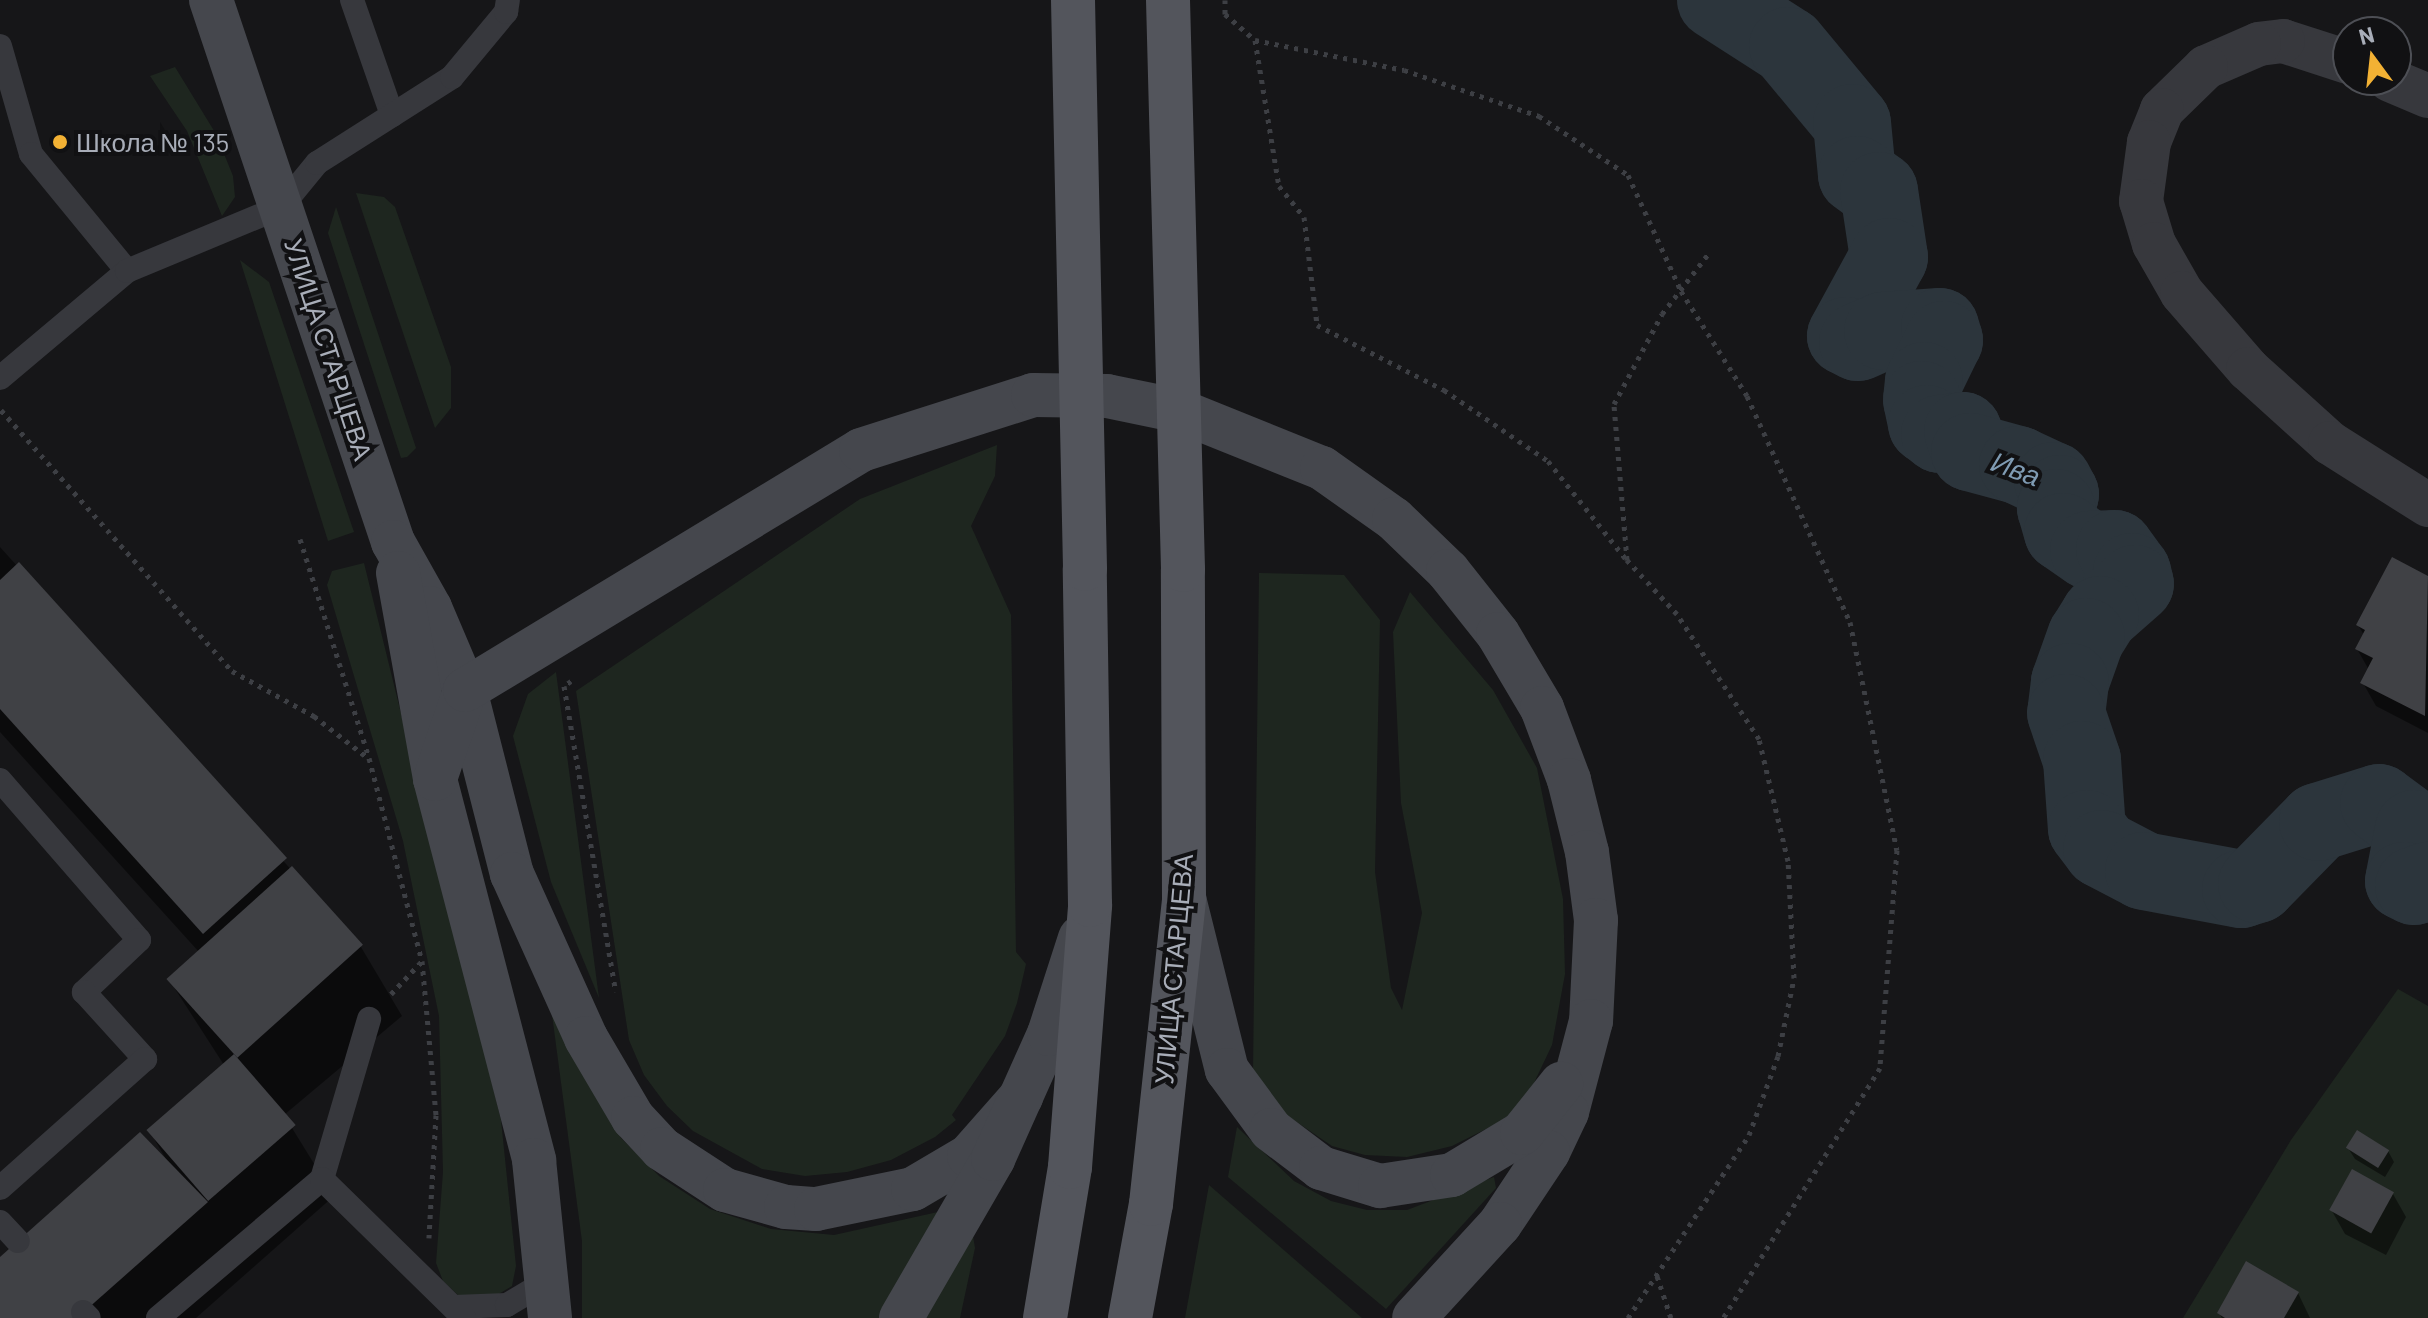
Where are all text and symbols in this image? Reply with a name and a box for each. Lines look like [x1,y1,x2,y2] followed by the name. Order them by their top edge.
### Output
[2332,16,2412,96] north arrow
[2356,20,2377,49] text: N
[76,126,229,158] place label: Школа № 135
[51,133,69,151] marker: Школа № 135
[278,234,380,464] street label: УЛИЦА СТАРЦЕВА
[1987,444,2045,492] water label: Ива
[1147,852,1199,1086] street label: УЛИЦА СТАРЦЕВА

